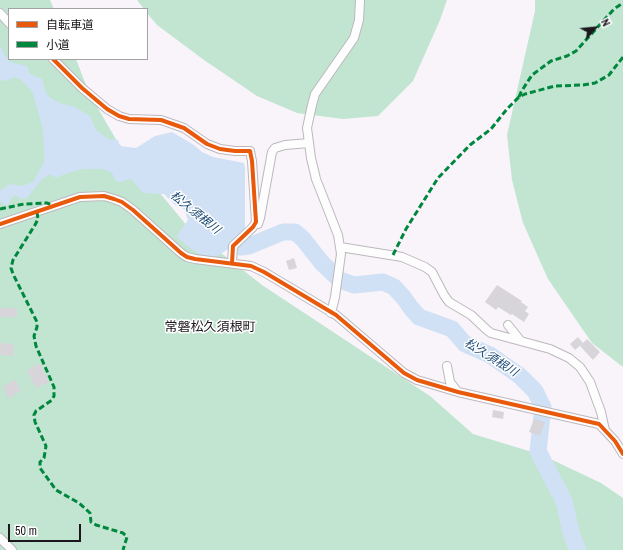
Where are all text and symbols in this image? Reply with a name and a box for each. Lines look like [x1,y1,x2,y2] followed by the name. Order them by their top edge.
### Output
[8,8,148,60] legend
[575,8,615,48] north arrow
[598,16,613,29] text: N
[46,17,94,33] text: 自転車道
[46,37,70,53] text: 小道
[167,189,223,237] water label: 松久須根川
[165,320,255,336] district label: 常磐松久須根町
[462,336,520,380] water label: 松久須根川
[10,516,83,542] scale bar
[15,523,37,539] text: 50 m

